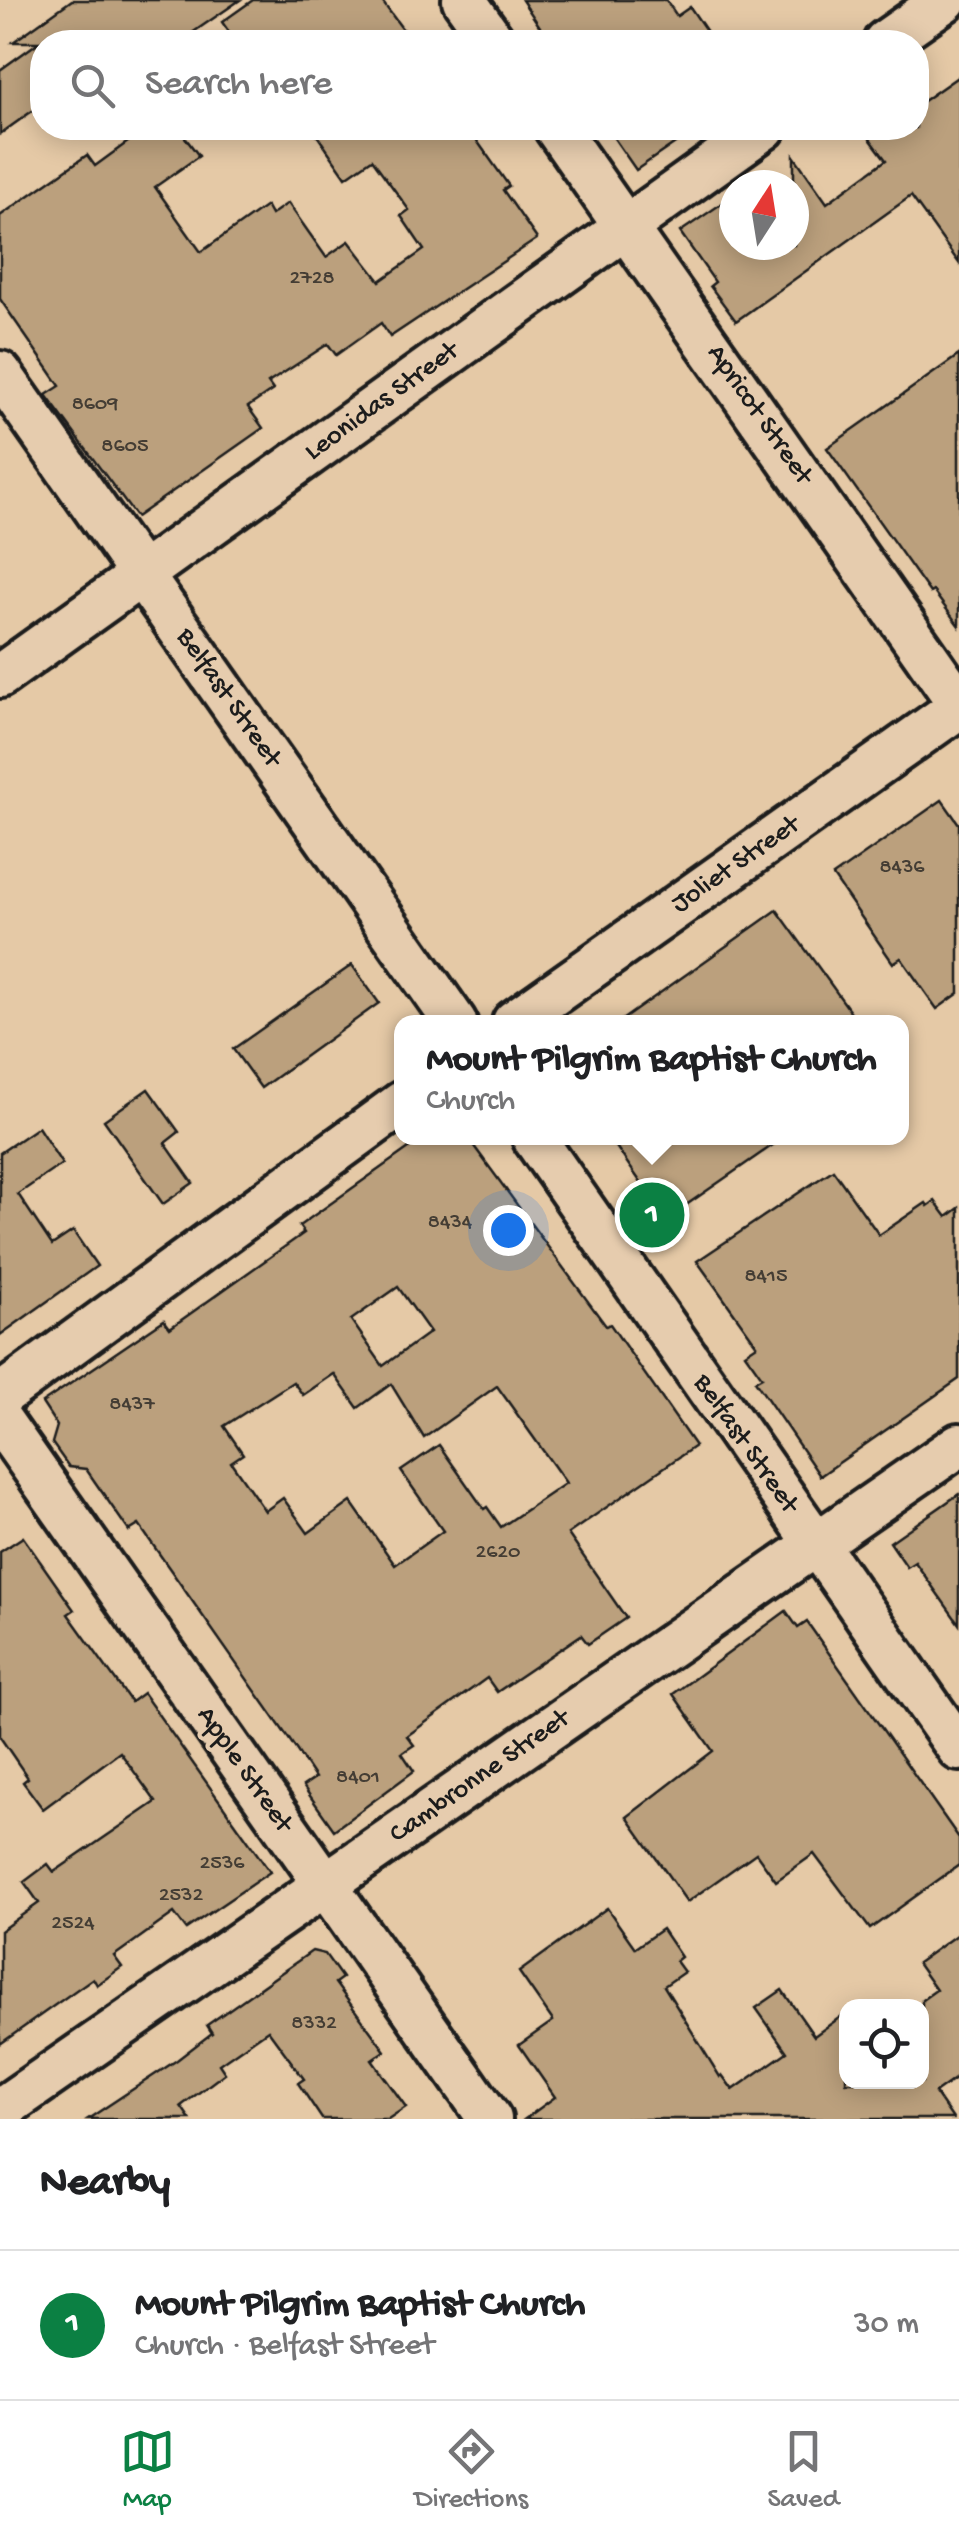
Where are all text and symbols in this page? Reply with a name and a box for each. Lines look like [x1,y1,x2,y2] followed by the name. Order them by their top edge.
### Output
[30,30,929,140] search box
[65,58,120,113] icon: search
[145,63,332,107] text: Search here
[719,170,809,260] north arrow
[289,266,335,292] house number: 2728
[299,334,467,469] street label: Leonidas Street
[699,339,821,493] street label: Apricot Street
[72,392,118,418] house number: 8609
[101,434,149,460] house number: 8605
[167,621,289,776] street label: Belfast Street
[666,807,809,921] street label: Joliet Street
[879,855,925,881] house number: 8436
[394,1015,909,1145] popup
[426,1039,877,1083] text: Mount Pilgrim Baptist Church
[426,1083,515,1121] text: Church
[620,1178,684,1252] pin: 1
[483,1205,534,1256] your location
[428,1210,473,1236] house number: 8434
[745,1264,787,1290] house number: 8415
[684,1367,806,1522] street label: Belfast Street
[109,1392,155,1418] house number: 8437
[475,1540,521,1566] house number: 2620
[189,1701,301,1841] street label: Apple Street
[384,1701,578,1851] street label: Cambronne Street
[336,1765,380,1791] house number: 8401
[200,1851,245,1877] house number: 2536
[159,1883,203,1909] house number: 2532
[51,1911,95,1937] house number: 2524
[839,1999,929,2089] map controls
[839,1999,929,2089] button: locate
[291,2011,337,2037] house number: 8332
[40,2160,170,2209] text: Nearby
[135,2284,585,2328] text: Mount Pilgrim Baptist Church
[66,2306,79,2344] text: 1
[854,2306,919,2344] text: 30 m
[135,2328,434,2366] text: Church · Belfast Street
[120,2424,175,2517] tab: Map
[414,2424,528,2517] tab: Directions
[767,2424,839,2517] tab: Saved

